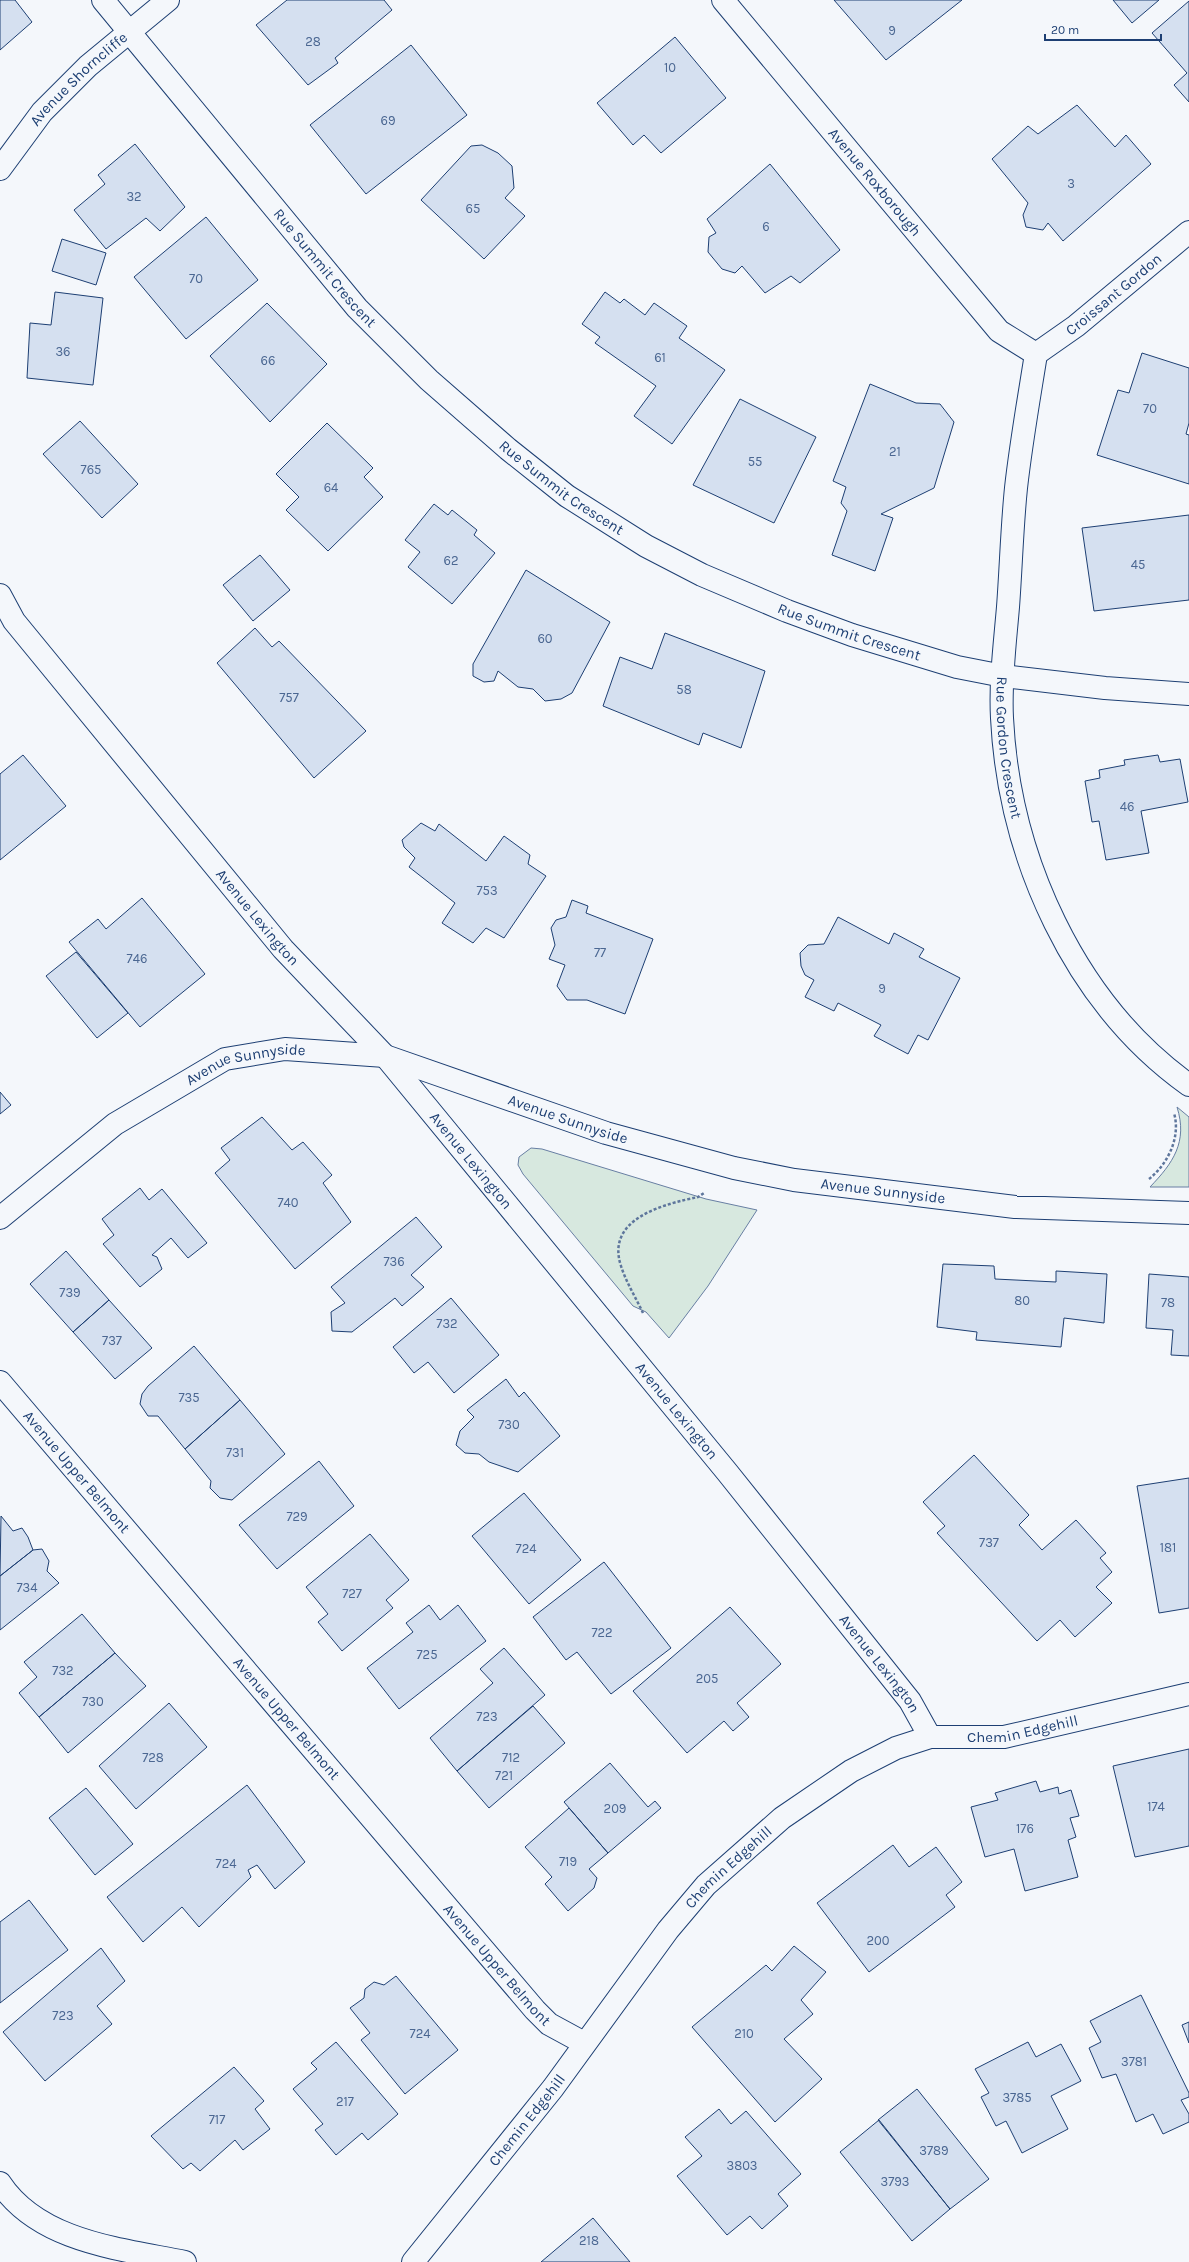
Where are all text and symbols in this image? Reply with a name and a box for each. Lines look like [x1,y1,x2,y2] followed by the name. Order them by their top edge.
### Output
[1045,16,1161,42] scale bar
[888,23,896,38] house number: 9
[1051,23,1079,37] text: 20 m
[26,28,131,129] street label: Avenue Shorncliffe
[305,34,321,49] house number: 28
[664,60,676,75] house number: 10
[381,113,395,128] house number: 69
[825,124,925,240] street label: Avenue Roxborough
[1067,176,1075,191] house number: 3
[126,189,142,204] house number: 32
[466,201,480,216] house number: 65
[270,205,380,331] street label: Rue Summit Crescent
[762,219,770,234] house number: 6
[1062,250,1165,339] street label: Croissant Gordon
[189,271,203,286] house number: 70
[55,344,71,359] house number: 36
[654,350,666,365] house number: 61
[261,353,275,368] house number: 66
[1143,401,1157,416] house number: 70
[495,436,628,539] street label: Rue Summit Crescent
[889,444,901,459] house number: 21
[748,454,762,469] house number: 55
[81,462,101,477] house number: 765
[324,480,338,495] house number: 64
[444,553,458,568] house number: 62
[1131,557,1145,572] house number: 45
[775,599,923,665] street label: Rue Summit Crescent
[537,631,553,646] house number: 60
[993,676,1026,821] street label: Rue Gordon Crescent
[676,682,692,697] house number: 58
[279,690,299,705] house number: 757
[1120,799,1134,814] house number: 46
[212,865,303,969] street label: Avenue Lexington
[476,883,498,898] house number: 753
[594,945,606,960] house number: 77
[127,951,147,966] house number: 746
[878,981,886,996] house number: 9
[183,1040,306,1089] street label: Avenue Sunnyside
[506,1091,630,1148] street label: Avenue Sunnyside
[426,1108,516,1213] street label: Avenue Lexington
[820,1174,946,1207] street label: Avenue Sunnyside
[277,1195,299,1210] house number: 740
[383,1254,405,1269] house number: 736
[59,1285,81,1300] house number: 739
[1014,1293,1030,1308] house number: 80
[1161,1295,1175,1310] house number: 78
[436,1316,458,1331] house number: 732
[102,1333,122,1348] house number: 737
[632,1359,722,1463] street label: Avenue Lexington
[178,1390,200,1405] house number: 735
[19,1407,134,1537] street label: Avenue Upper Belmont
[498,1417,520,1432] house number: 730
[226,1445,244,1460] house number: 731
[286,1509,308,1524] house number: 729
[979,1535,999,1550] house number: 737
[1160,1540,1176,1555] house number: 181
[516,1541,536,1556] house number: 724
[16,1580,38,1595] house number: 734
[342,1586,362,1601] house number: 727
[835,1611,924,1716] street label: Avenue Lexington
[591,1625,613,1640] house number: 722
[417,1647,437,1662] house number: 725
[229,1654,344,1784] street label: Avenue Upper Belmont
[52,1663,74,1678] house number: 732
[696,1671,718,1686] house number: 205
[82,1694,104,1709] house number: 730
[476,1709,498,1724] house number: 723
[967,1711,1080,1746] street label: Chemin Edgehill
[142,1750,164,1765] house number: 728
[502,1750,520,1765] house number: 712
[495,1768,513,1783] house number: 721
[1147,1799,1165,1814] house number: 174
[604,1801,626,1816] house number: 209
[1016,1821,1034,1836] house number: 176
[681,1822,775,1912] street label: Chemin Edgehill
[559,1854,577,1869] house number: 719
[216,1856,236,1871] house number: 724
[440,1900,555,2030] street label: Avenue Upper Belmont
[867,1933,890,1948] house number: 200
[52,2008,74,2023] house number: 723
[410,2026,430,2041] house number: 724
[734,2026,754,2041] house number: 210
[1121,2054,1147,2069] house number: 3781
[485,2071,569,2170] street label: Chemin Edgehill
[1002,2090,1032,2105] house number: 3785
[336,2094,354,2109] house number: 217
[209,2112,225,2127] house number: 717
[919,2143,949,2158] house number: 3789
[726,2158,758,2173] house number: 3803
[881,2174,910,2189] house number: 3793
[579,2233,599,2248] house number: 218

